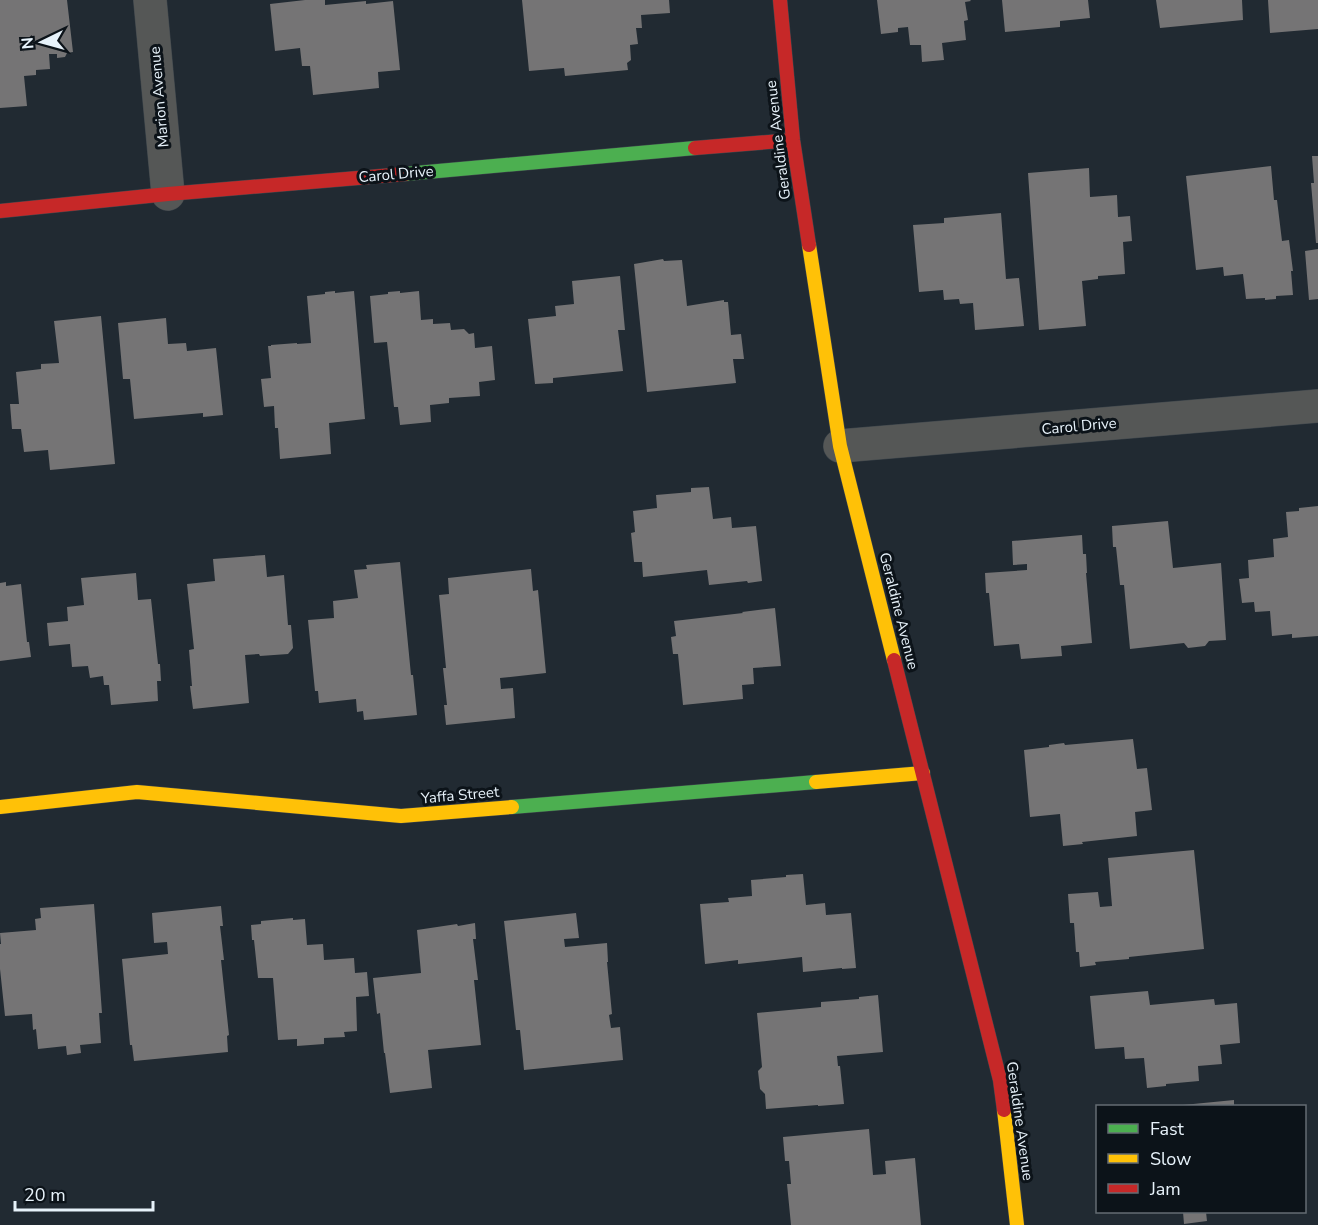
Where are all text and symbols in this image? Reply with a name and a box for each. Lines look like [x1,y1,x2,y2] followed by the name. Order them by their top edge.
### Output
[12,12,72,72] north arrow
[17,36,40,50] text: N
[145,46,173,148] street label: Marion Avenue
[761,79,795,201] street label: Geraldine Avenue
[358,161,434,187] street label: Carol Drive
[1041,413,1117,439] street label: Carol Drive
[875,550,923,672] street label: Geraldine Avenue
[419,782,501,808] street label: Yaffa Street
[1002,1060,1038,1182] street label: Geraldine Avenue
[1096,1105,1306,1213] legend
[1150,1117,1185,1141] text: Fast
[1150,1147,1191,1171] text: Slow
[15,1174,153,1212] scale bar
[1149,1177,1181,1201] text: Jam
[24,1183,66,1207] text: 20 m

